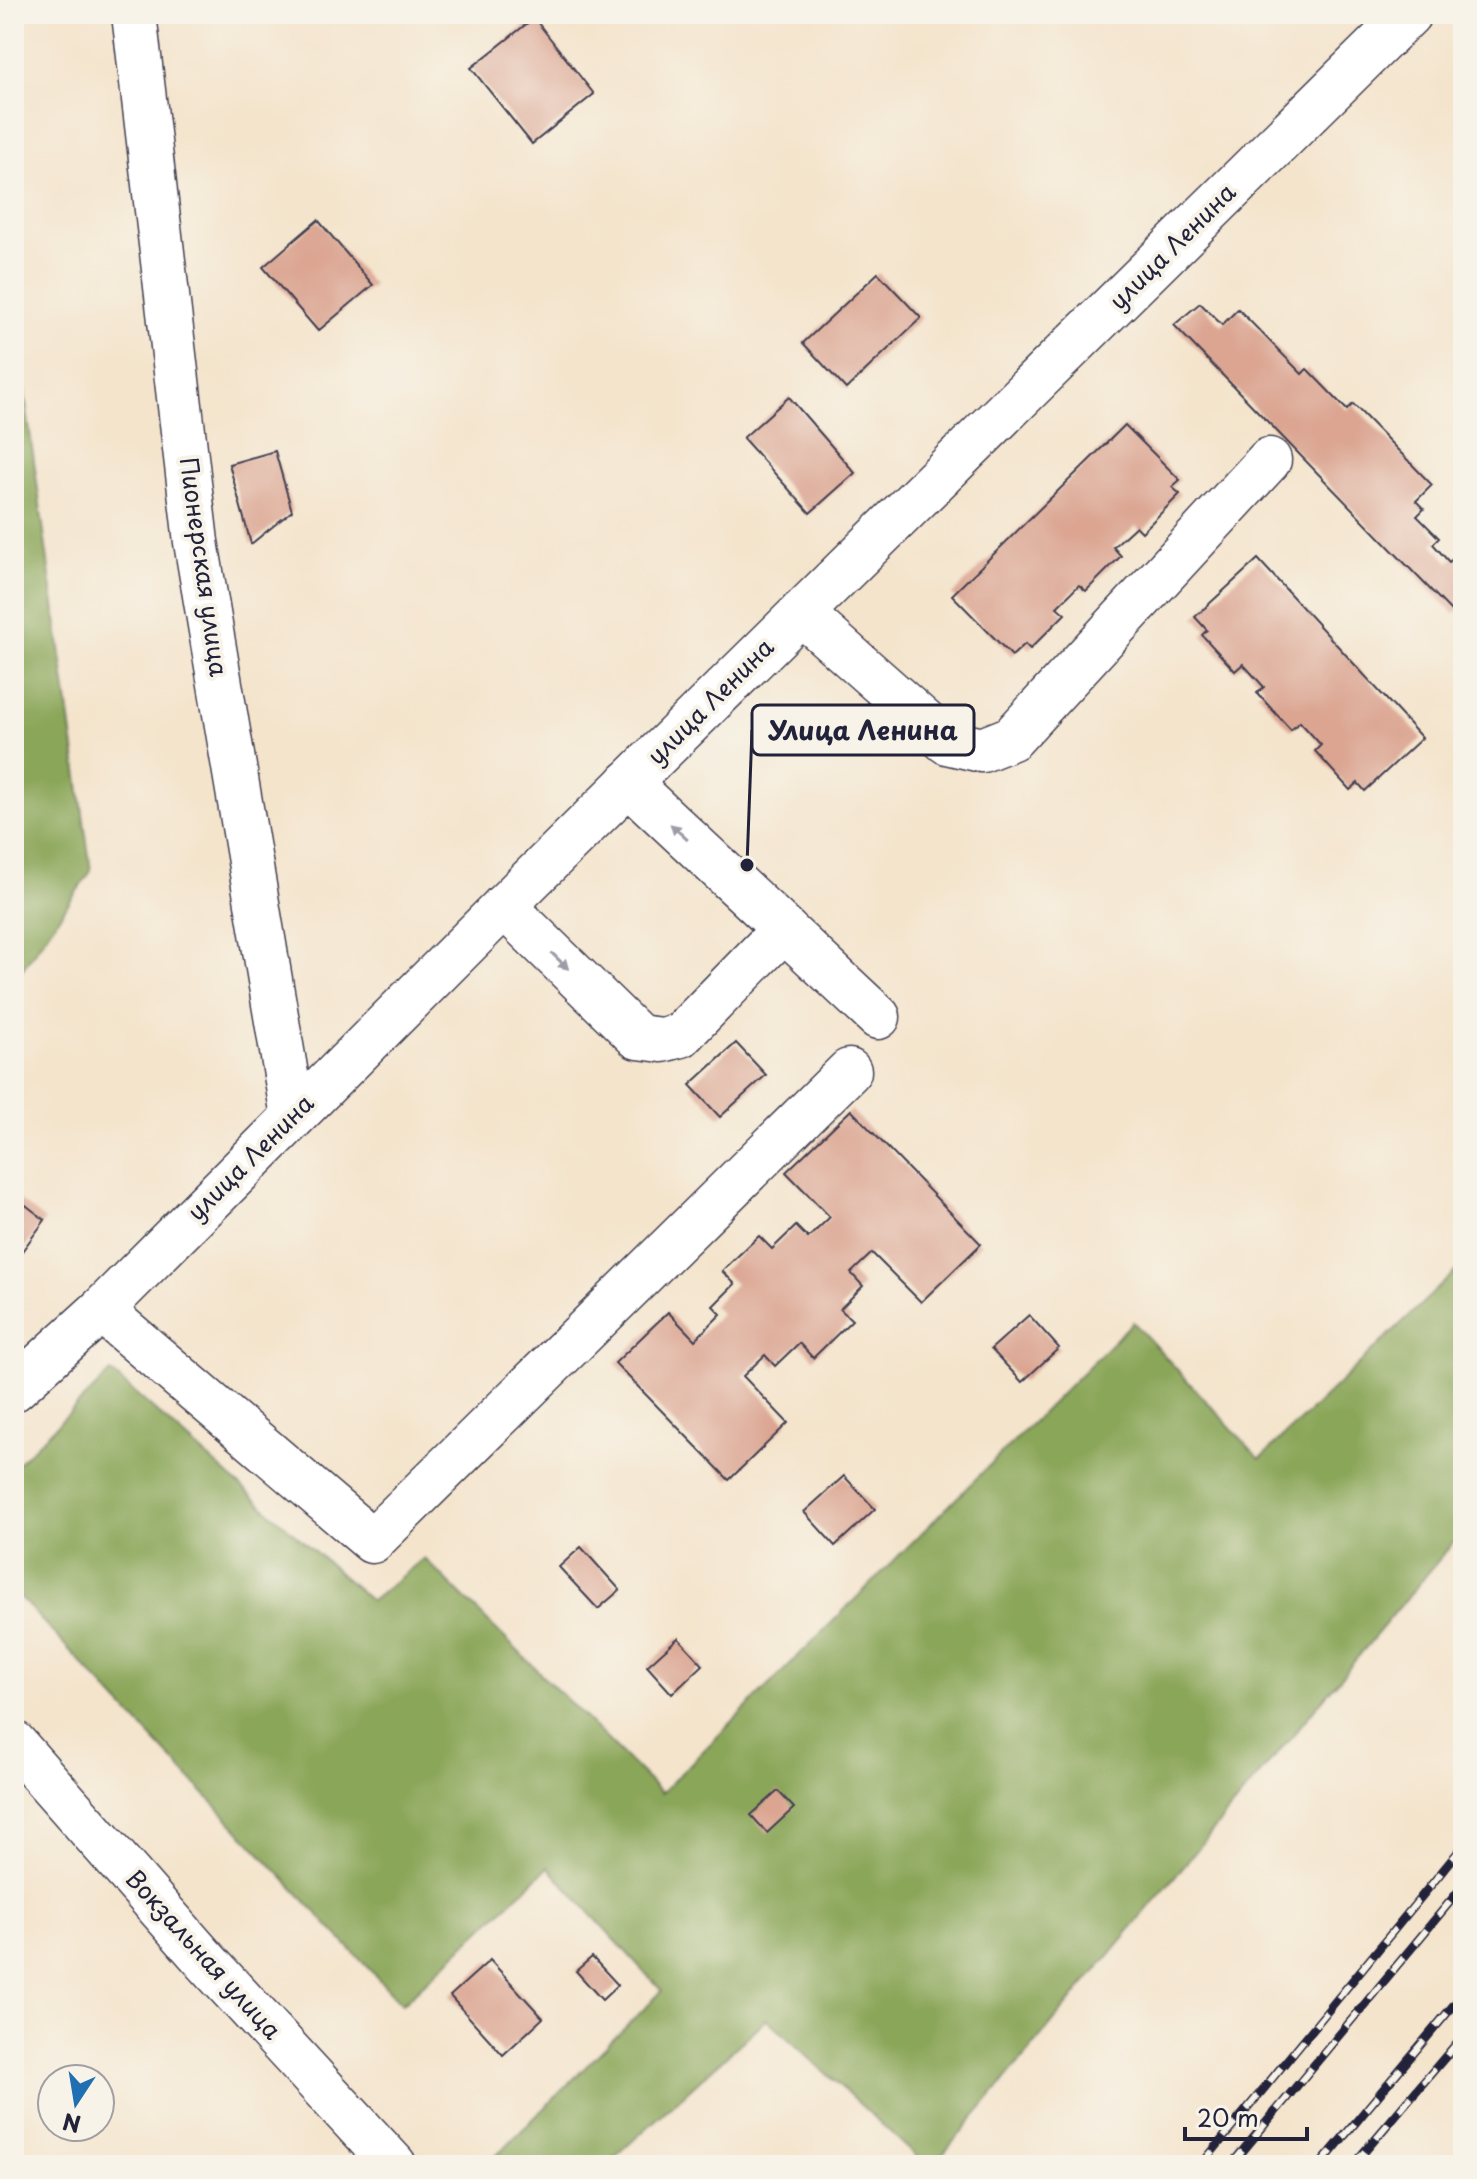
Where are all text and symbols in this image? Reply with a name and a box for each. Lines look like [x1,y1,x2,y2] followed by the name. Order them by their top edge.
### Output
[1100,174,1243,317] street label: улица Ленина
[172,455,238,679] street label: Пионерская улица
[638,629,781,772] street label: улица Ленина
[752,705,974,755] callout: Улица Ленина
[767,710,958,749] text: Улица Ленина
[670,823,689,841] one-way arrow
[550,951,569,970] one-way arrow
[178,1085,321,1228] street label: улица Ленина
[118,1861,291,2047] street label: Вокзальная улица
[36,2063,116,2143] north arrow
[1185,2091,1307,2141] scale bar
[1197,2099,1259,2135] text: 20 m
[60,2106,83,2142] text: N

